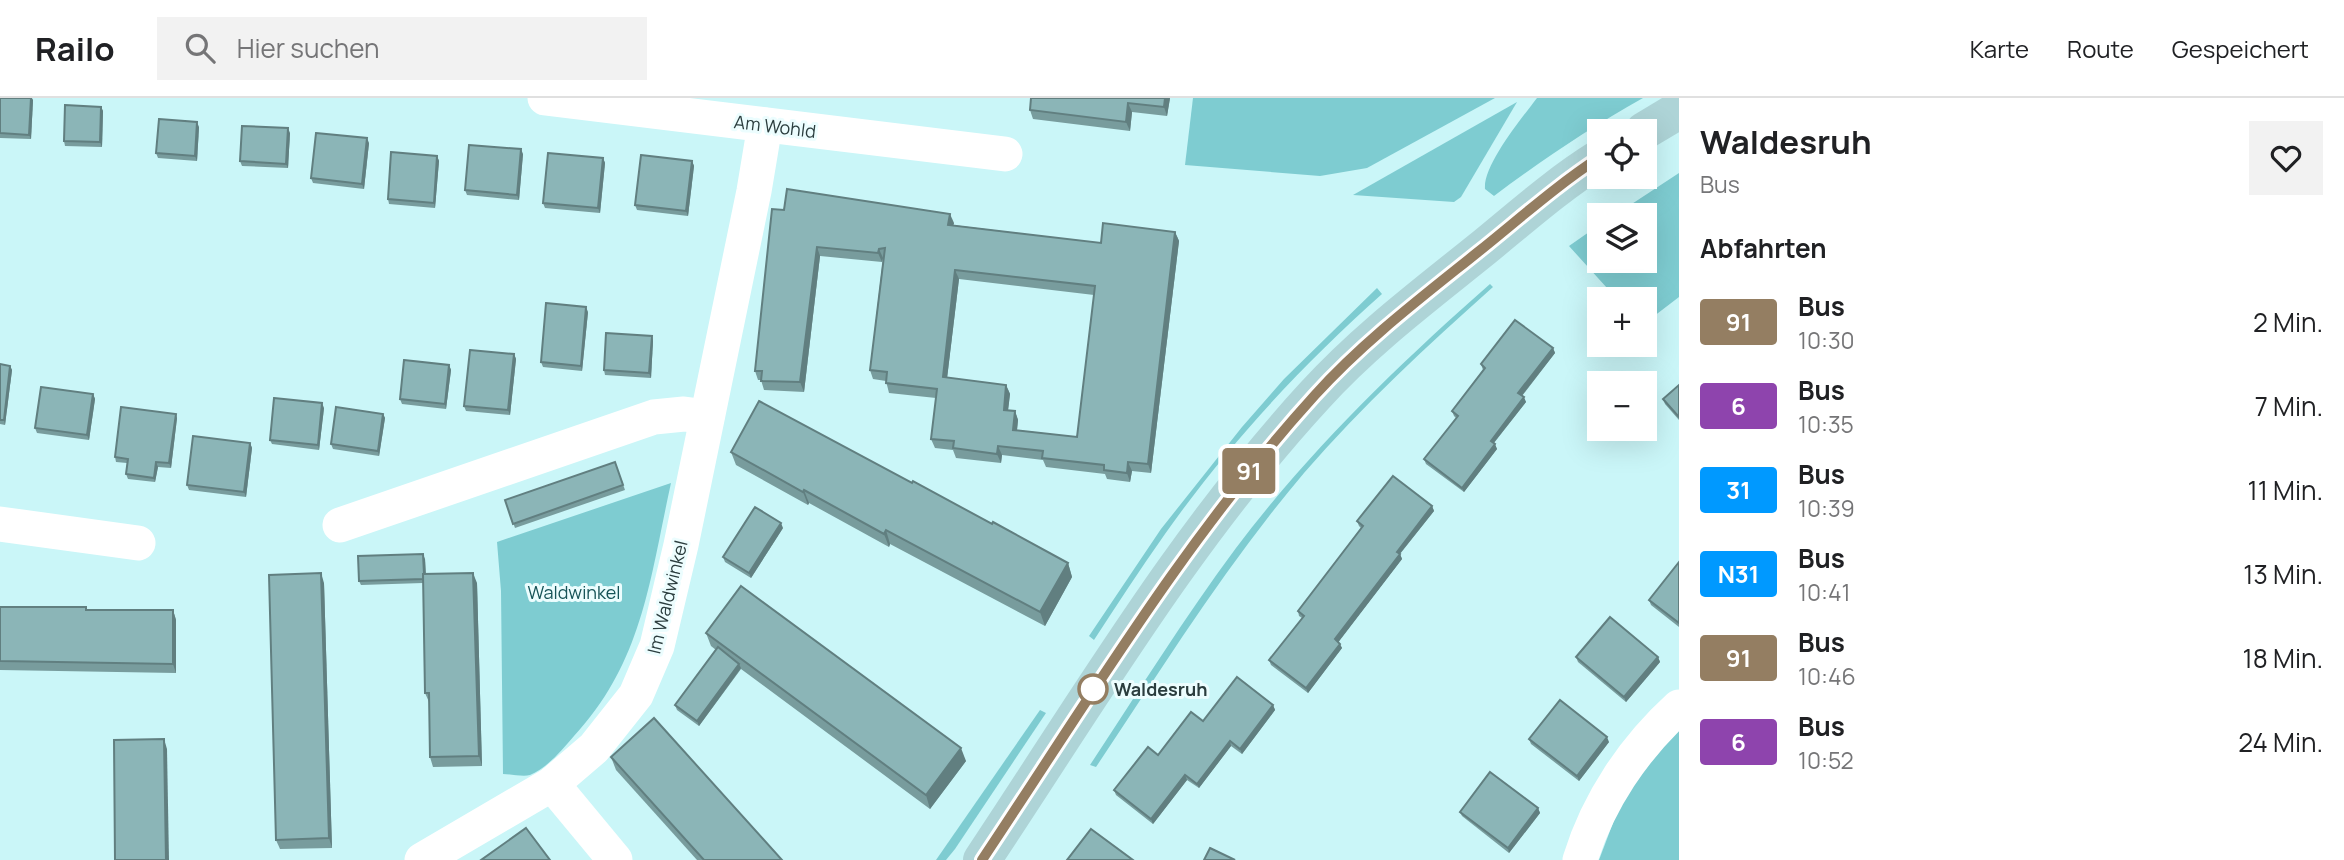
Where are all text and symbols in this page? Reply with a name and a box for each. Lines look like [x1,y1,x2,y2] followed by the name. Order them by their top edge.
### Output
[157,17,647,80] search box
[35,26,115,71] text: Railo
[181,29,219,67] icon: search
[237,30,380,66] text: Hier suchen
[1970,32,2029,65] text: Karte
[2067,32,2134,65] text: Route
[2172,32,2309,65] text: Gespeichert
[733,109,817,143] street label: Am Wohld
[1587,119,1657,441] map controls
[1587,119,1657,189] button: locate
[1700,119,1872,164] text: Waldesruh
[2249,121,2323,195] button: heart
[1700,168,1740,200] text: Bus
[1587,203,1657,273] button: layers
[1700,230,1827,266] text: Abfahrten
[1587,287,1657,357] button: +
[1798,288,1845,324] text: Bus
[2253,304,2323,340] text: 2 Min.
[1726,305,1751,338] text: 91
[1798,324,1855,356] text: 10:30
[1587,371,1657,441] button: −
[1798,372,1845,408] text: Bus
[2255,388,2323,424] text: 7 Min.
[1731,389,1746,422] text: 6
[1798,408,1854,440] text: 10:35
[1218,448,1280,494] line badge: 91
[1236,454,1262,487] text: 91
[1798,456,1845,492] text: Bus
[2248,472,2323,508] text: 11 Min.
[1726,473,1751,506] text: 31
[1798,492,1855,524] text: 10:39
[641,538,693,656] street label: Im Waldwinkel
[1798,540,1845,576] text: Bus
[2243,556,2323,592] text: 13 Min.
[1718,557,1759,590] text: N31
[1798,576,1850,608] text: 10:41
[527,580,621,604] park label: Waldwinkel
[1798,624,1845,660] text: Bus
[2243,640,2323,676] text: 18 Min.
[1726,641,1751,674] text: 91
[1798,660,1856,692] text: 10:46
[1078,674,1108,704] marker: Waldesruh
[1114,677,1208,701] place label: Waldesruh
[1798,708,1845,744] text: Bus
[2238,724,2323,760] text: 24 Min.
[1731,725,1746,758] text: 6
[1798,744,1854,776] text: 10:52

